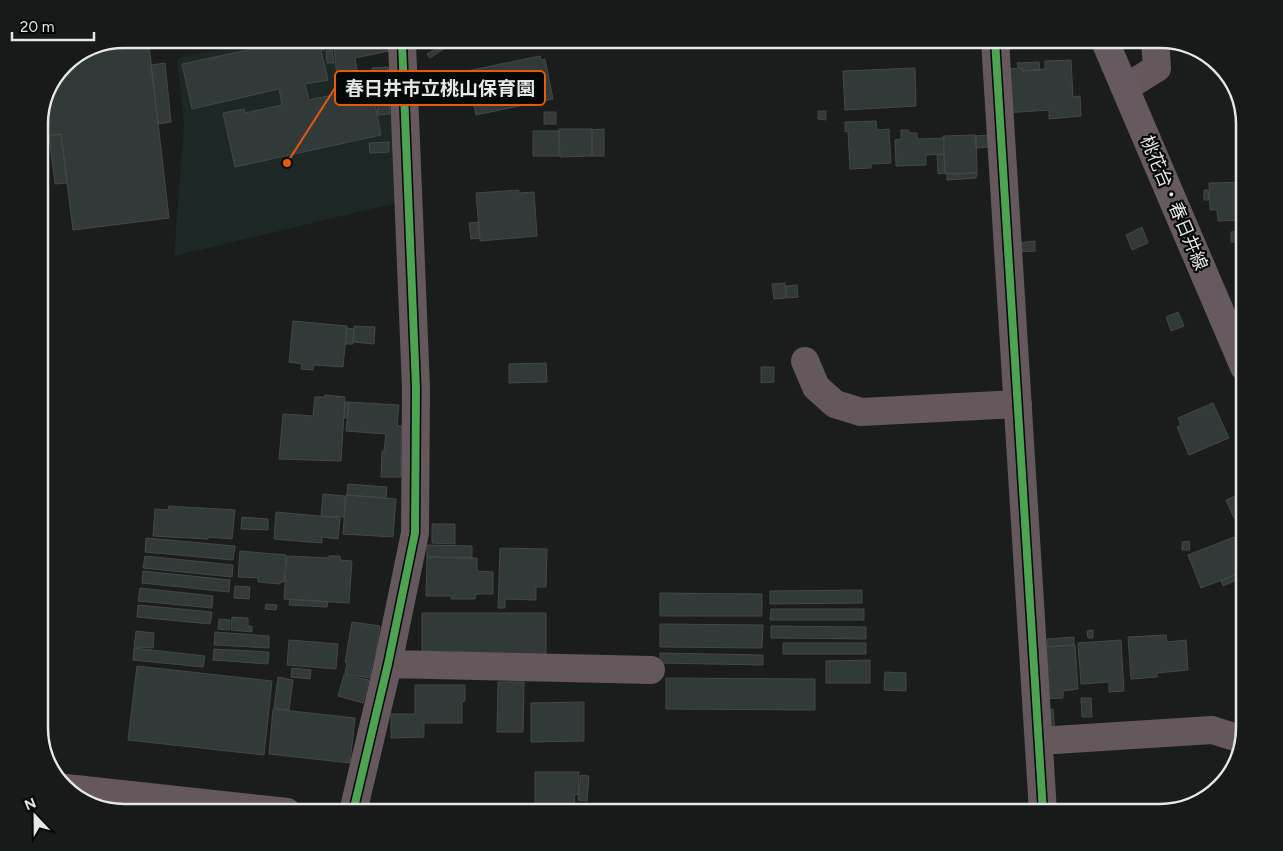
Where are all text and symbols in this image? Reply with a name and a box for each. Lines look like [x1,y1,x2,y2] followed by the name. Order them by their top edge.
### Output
[12,10,95,42] scale bar
[20,18,54,36] text: 20 m
[335,71,545,105] callout: 春日井市立桃山保育園
[345,77,535,100] text: 春日井市立桃山保育園
[1136,132,1212,274] street label: 桃花台・春日井線
[10,791,60,841] north arrow
[22,795,39,814] text: N

